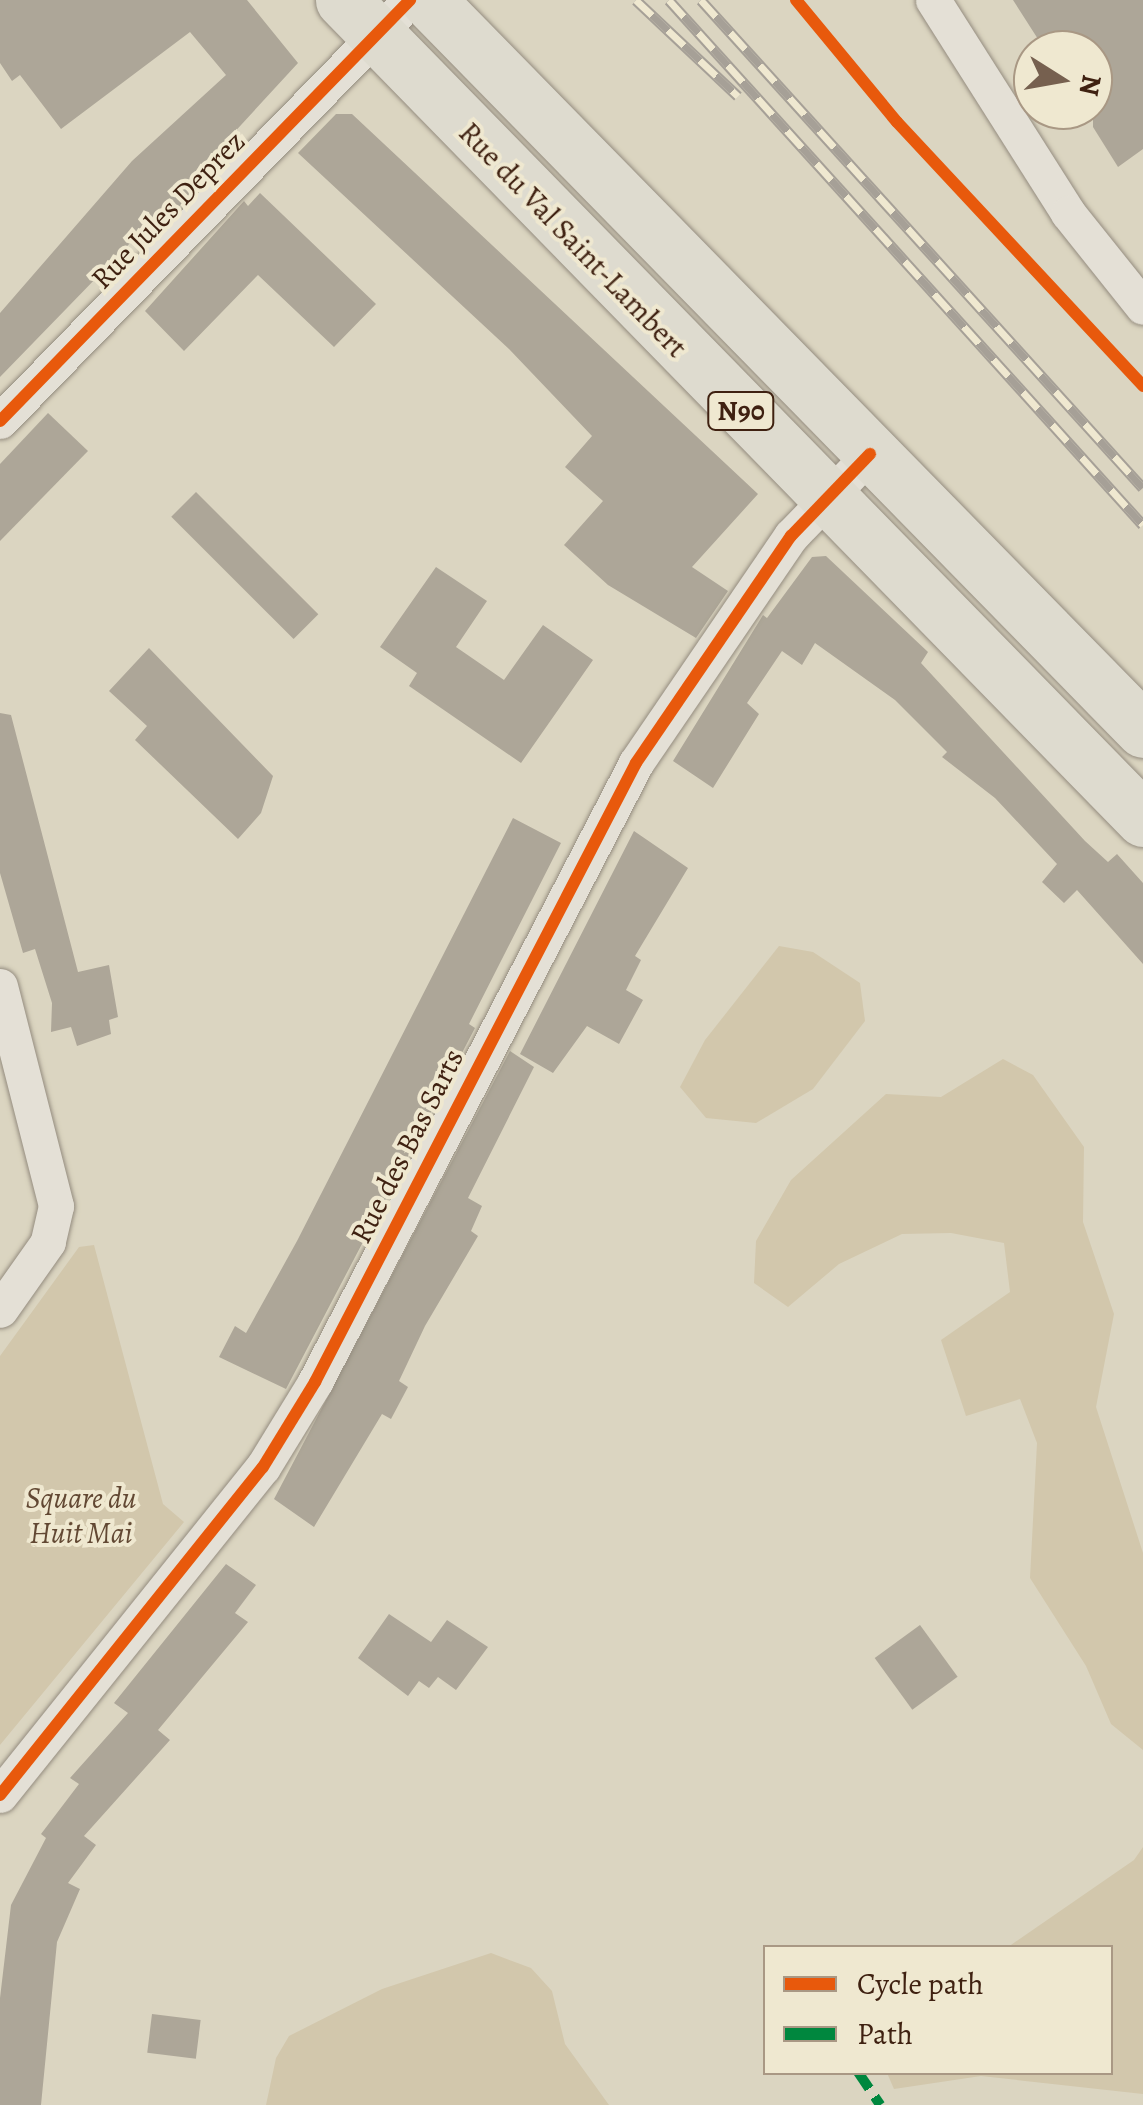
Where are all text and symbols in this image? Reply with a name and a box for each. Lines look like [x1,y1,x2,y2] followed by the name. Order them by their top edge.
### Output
[1013,30,1113,130] north arrow
[1070,72,1111,99] text: N
[451,115,695,365] street label: Rue du Val Saint-Lambert
[84,123,252,297] street label: Rue Jules Deprez
[706,388,776,434] road number: N90
[343,1043,471,1249] street label: Rue des Bas Sarts
[26,1480,136,1550] park label: Square du Huit Mai
[763,1945,1113,2075] legend
[857,1964,984,2004] text: Cycle path
[857,2014,913,2054] text: Path

